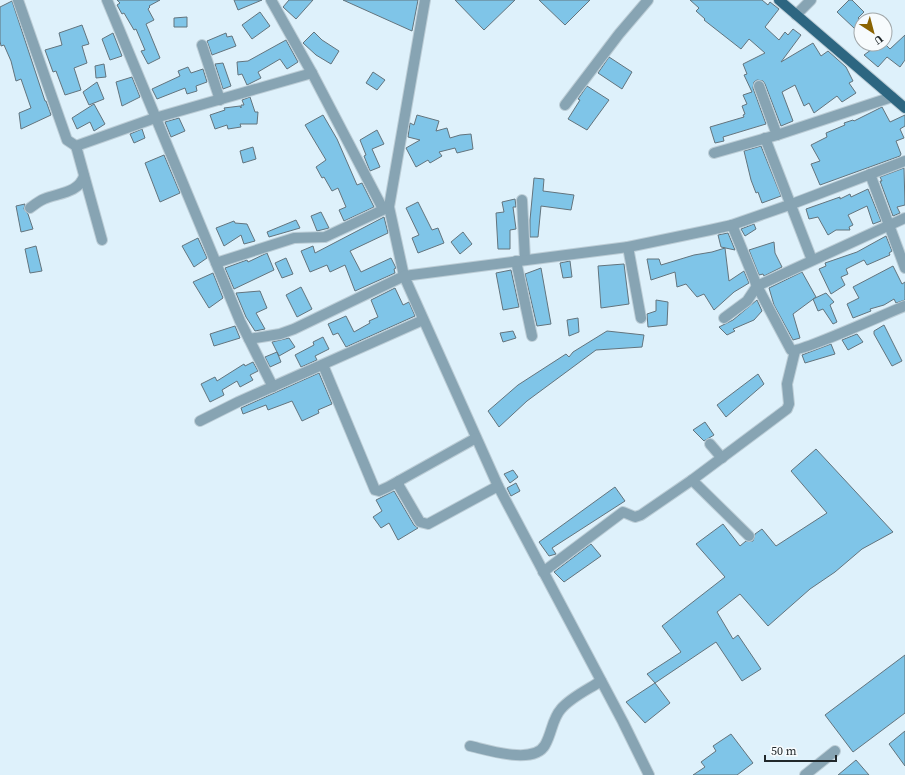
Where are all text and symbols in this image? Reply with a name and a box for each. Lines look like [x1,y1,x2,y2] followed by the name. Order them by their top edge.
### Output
[853,12,893,52] north arrow
[871,31,886,48] text: U
[765,737,836,763] scale bar
[771,743,797,759] text: 50 m

